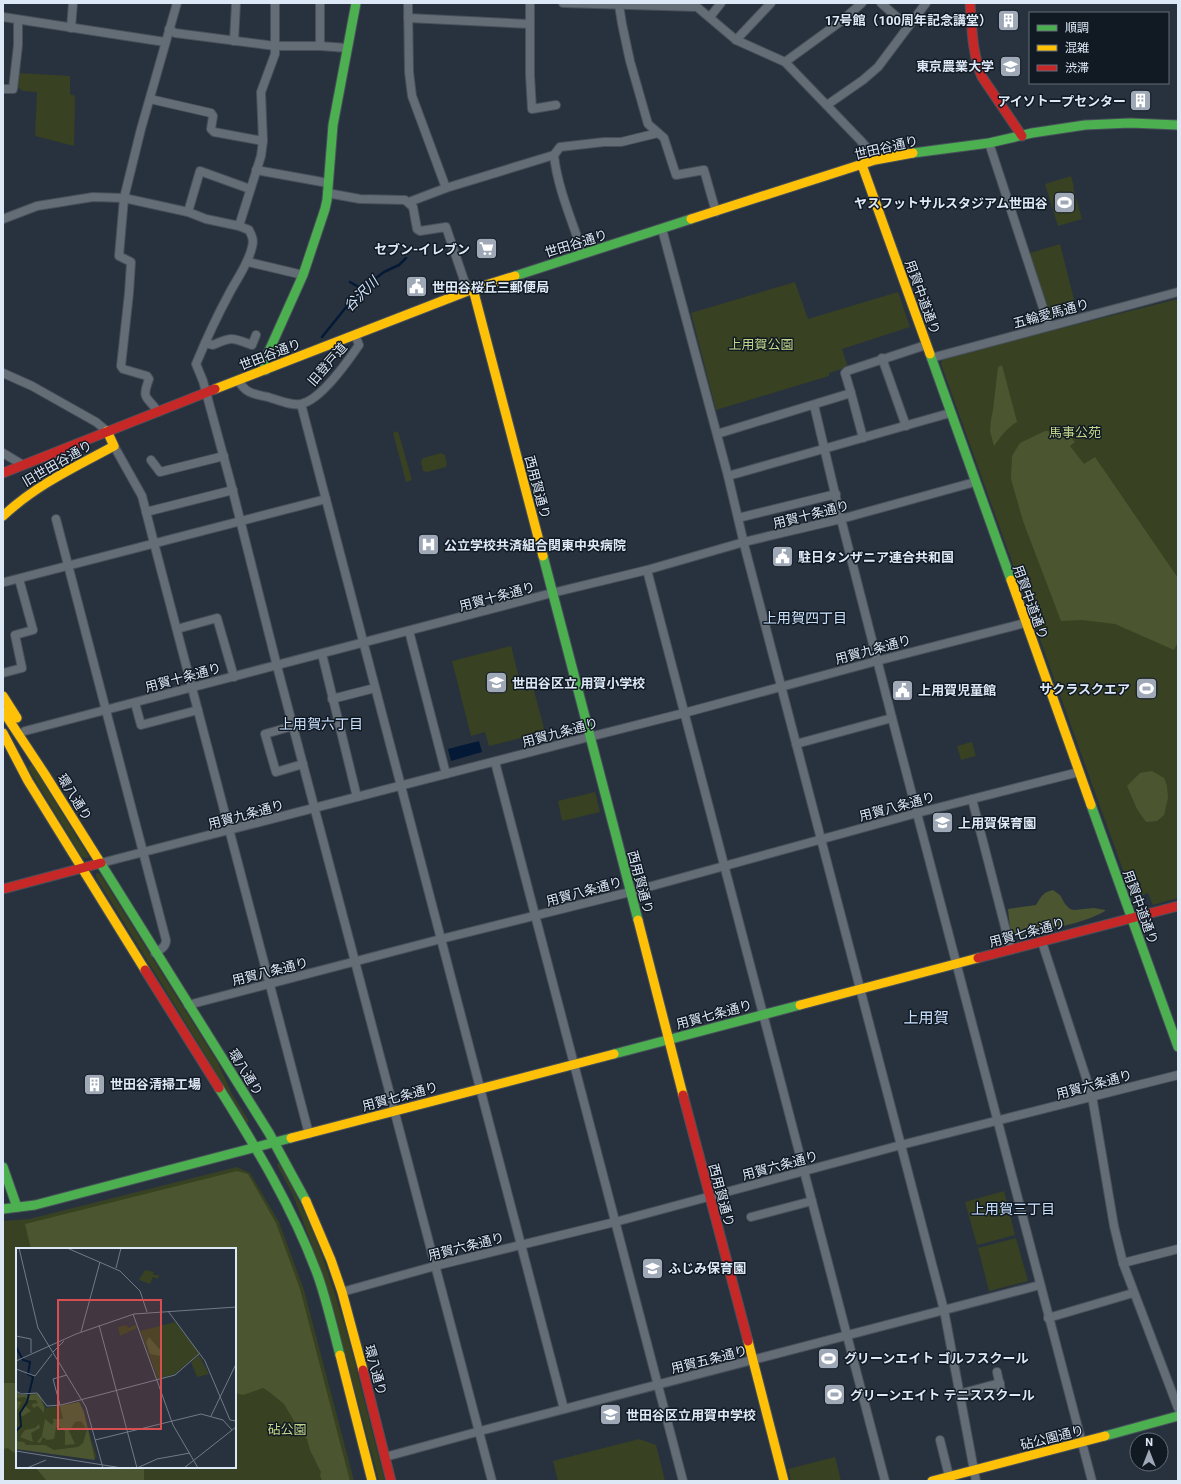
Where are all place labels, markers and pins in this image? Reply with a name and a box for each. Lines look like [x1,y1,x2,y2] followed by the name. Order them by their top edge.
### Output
[995,7,1021,33] building icon: 17号館（100周年記念講堂）
[825,13,992,28] place label: 17号館（100周年記念講堂）
[997,53,1023,79] school or university icon: 東京農業大学
[916,59,994,74] place label: 東京農業大学
[1128,88,1154,114] building icon: アイソトープセンター
[997,94,1126,109] place label: アイソトープセンター
[1051,190,1077,216] sports icon: ヤスフットサルスタジアム世田谷
[854,196,1048,211] place label: ヤスフットサルスタジアム世田谷
[473,236,499,262] supermarket icon: セブン-イレブン
[374,242,470,257] place label: セブン-イレブン
[403,274,429,300] public building icon: 世田谷桜丘三郵便局
[432,280,549,295] place label: 世田谷桜丘三郵便局
[415,532,441,558] hospital icon: 公立学校共済組合関東中央病院
[444,538,626,553] place label: 公立学校共済組合関東中央病院
[770,544,796,570] public building icon: 駐日タンザニア連合共和国
[798,550,954,565] place label: 駐日タンザニア連合共和国
[484,670,510,696] school or university icon: 世田谷区立 用賀小学校
[512,676,645,691] place label: 世田谷区立 用賀小学校
[1133,676,1159,702] sports icon: サクラスクエア
[890,677,916,703] public building icon: 上用賀児童館
[1039,682,1130,697] place label: サクラスクエア
[918,683,996,698] place label: 上用賀児童館
[929,810,955,836] school or university icon: 上用賀保育園
[958,816,1036,831] place label: 上用賀保育園
[81,1071,107,1097] building icon: 世田谷清掃工場
[110,1077,201,1092] place label: 世田谷清掃工場
[639,1255,665,1281] school or university icon: ふじみ保育園
[668,1261,746,1276] place label: ふじみ保育園
[815,1345,841,1371] sports icon: グリーンエイト ゴルフスクール
[844,1351,1029,1366] place label: グリーンエイト ゴルフスクール
[822,1382,848,1408] sports icon: グリーンエイト テニススクール
[850,1388,1035,1403] place label: グリーンエイト テニススクール
[598,1402,624,1428] school or university icon: 世田谷区立用賀中学校
[626,1408,756,1423] place label: 世田谷区立用賀中学校

